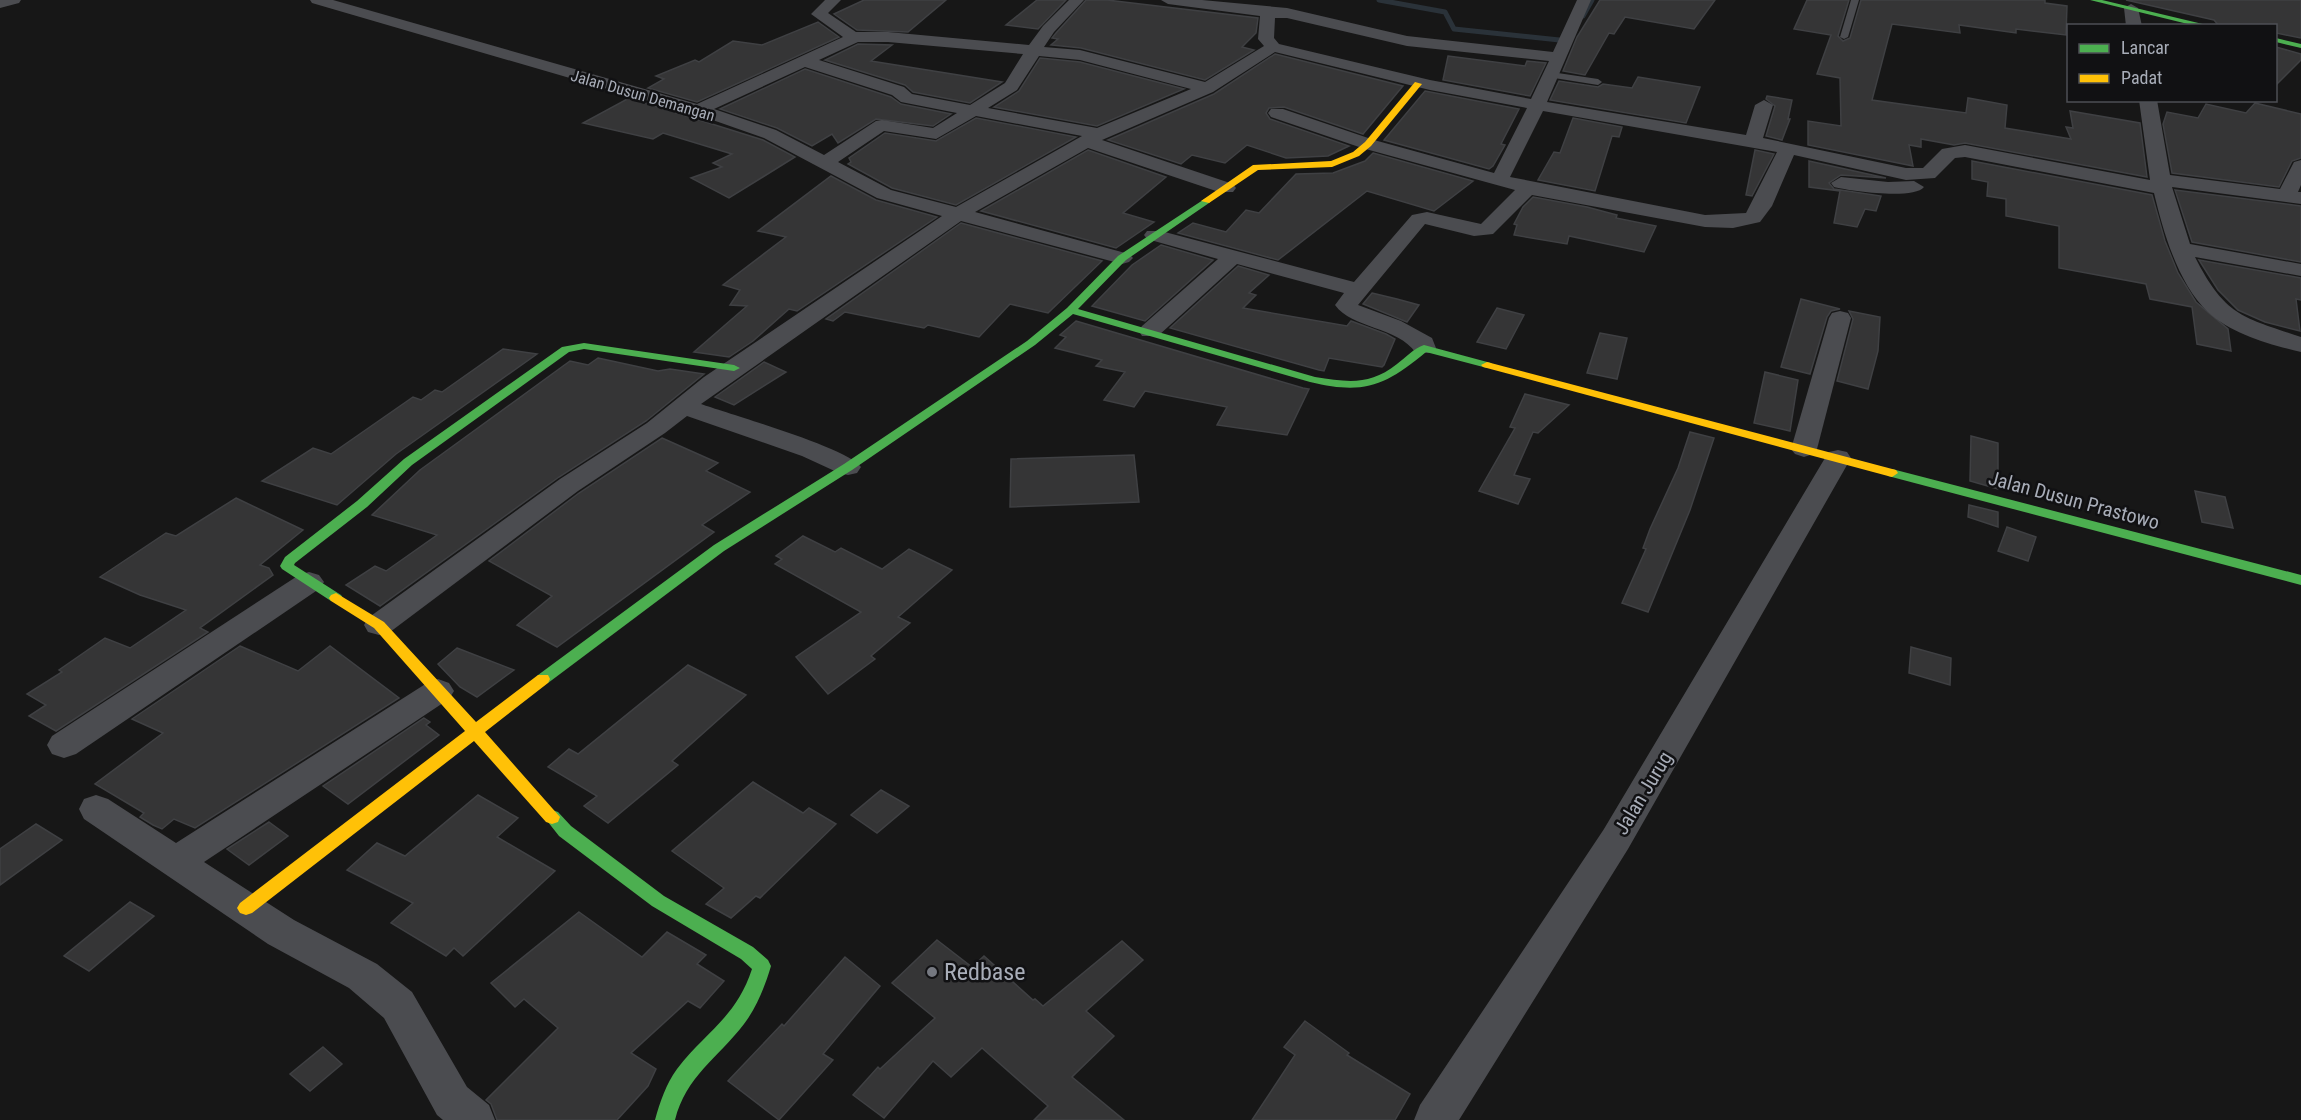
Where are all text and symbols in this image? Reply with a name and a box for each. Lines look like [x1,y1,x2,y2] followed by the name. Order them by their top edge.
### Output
[2067,24,2277,102] legend
[2121,37,2170,58] text: Lancar
[569,66,717,125] street label: Jalan Dusun Demangan
[2121,67,2162,88] text: Padat
[1986,466,2162,534] street label: Jalan Dusun Prastowo
[1609,747,1677,839] street label: Jalan Jurug
[944,958,1025,986] place label: Redbase
[925,965,939,979] marker: Redbase

